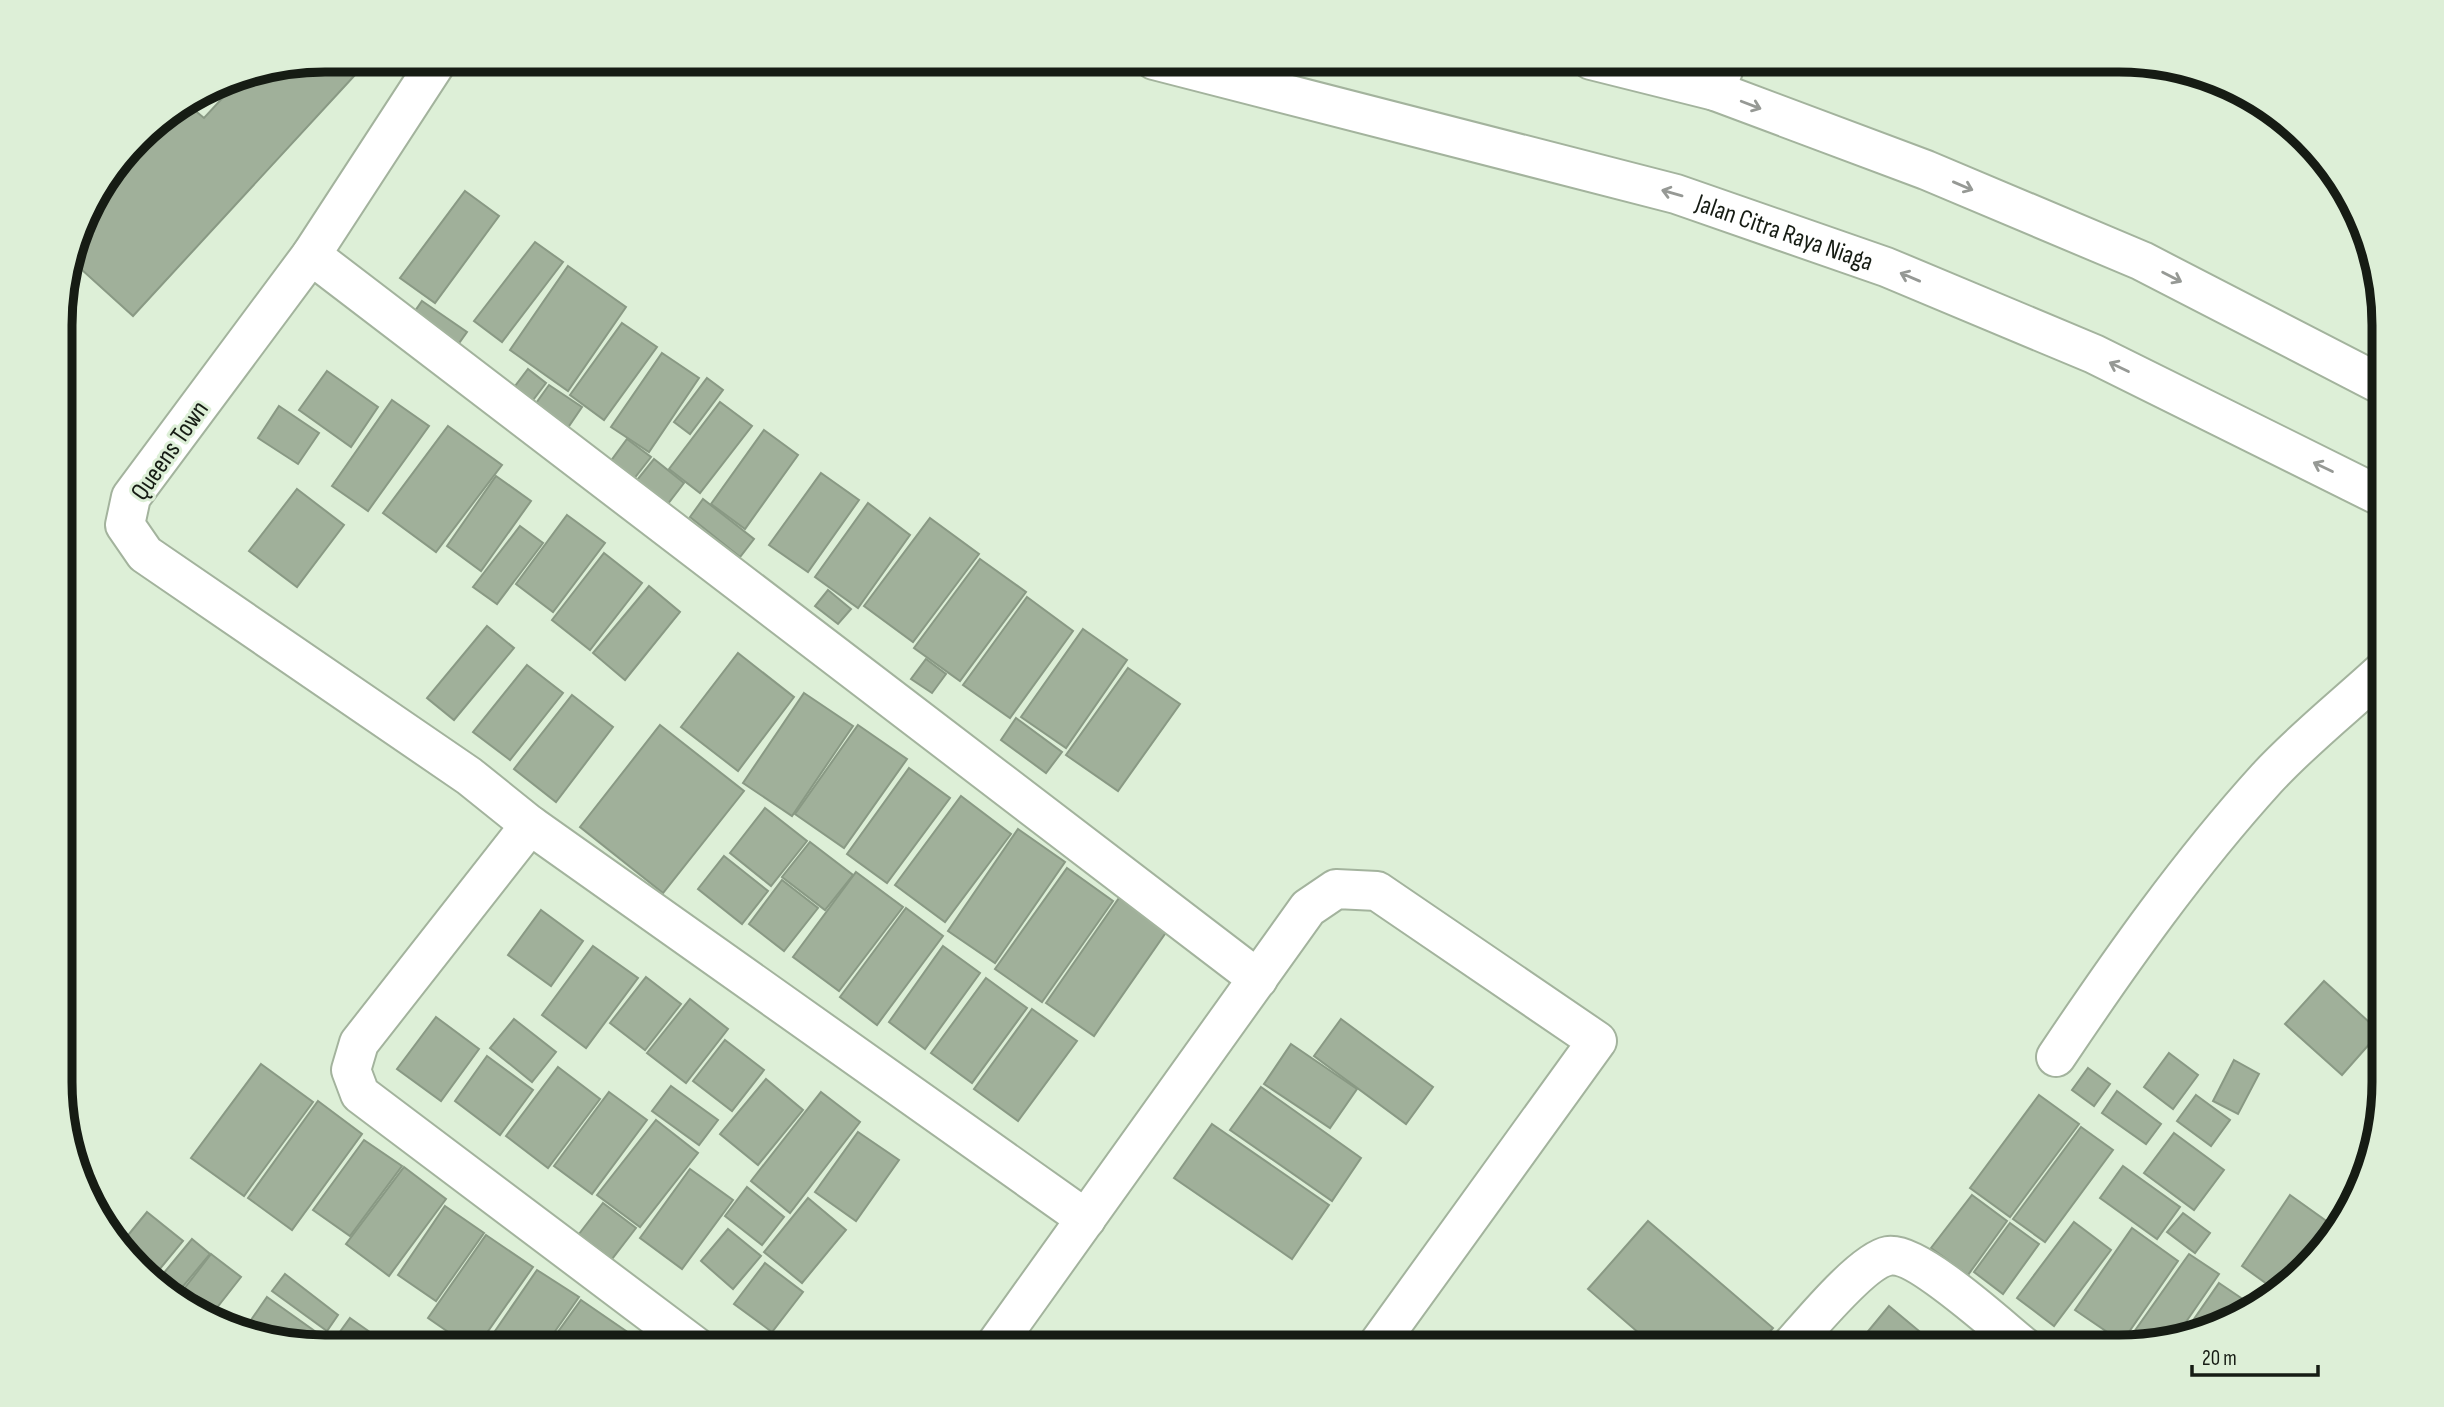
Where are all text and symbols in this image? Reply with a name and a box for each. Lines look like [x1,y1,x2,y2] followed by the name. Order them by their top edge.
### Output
[1739,100,1761,112] one-way arrow
[1952,180,1974,193] one-way arrow
[1661,186,1683,199] one-way arrow
[1691,188,1877,278] street label: Jalan Citra Raya Niaga
[1900,269,1921,282] one-way arrow
[2161,270,2182,284] one-way arrow
[2109,359,2130,373] one-way arrow
[125,395,216,507] street label: Queens Town
[2313,460,2334,474] one-way arrow
[2192,1334,2318,1378] scale bar
[2202,1346,2237,1371] text: 20 m

